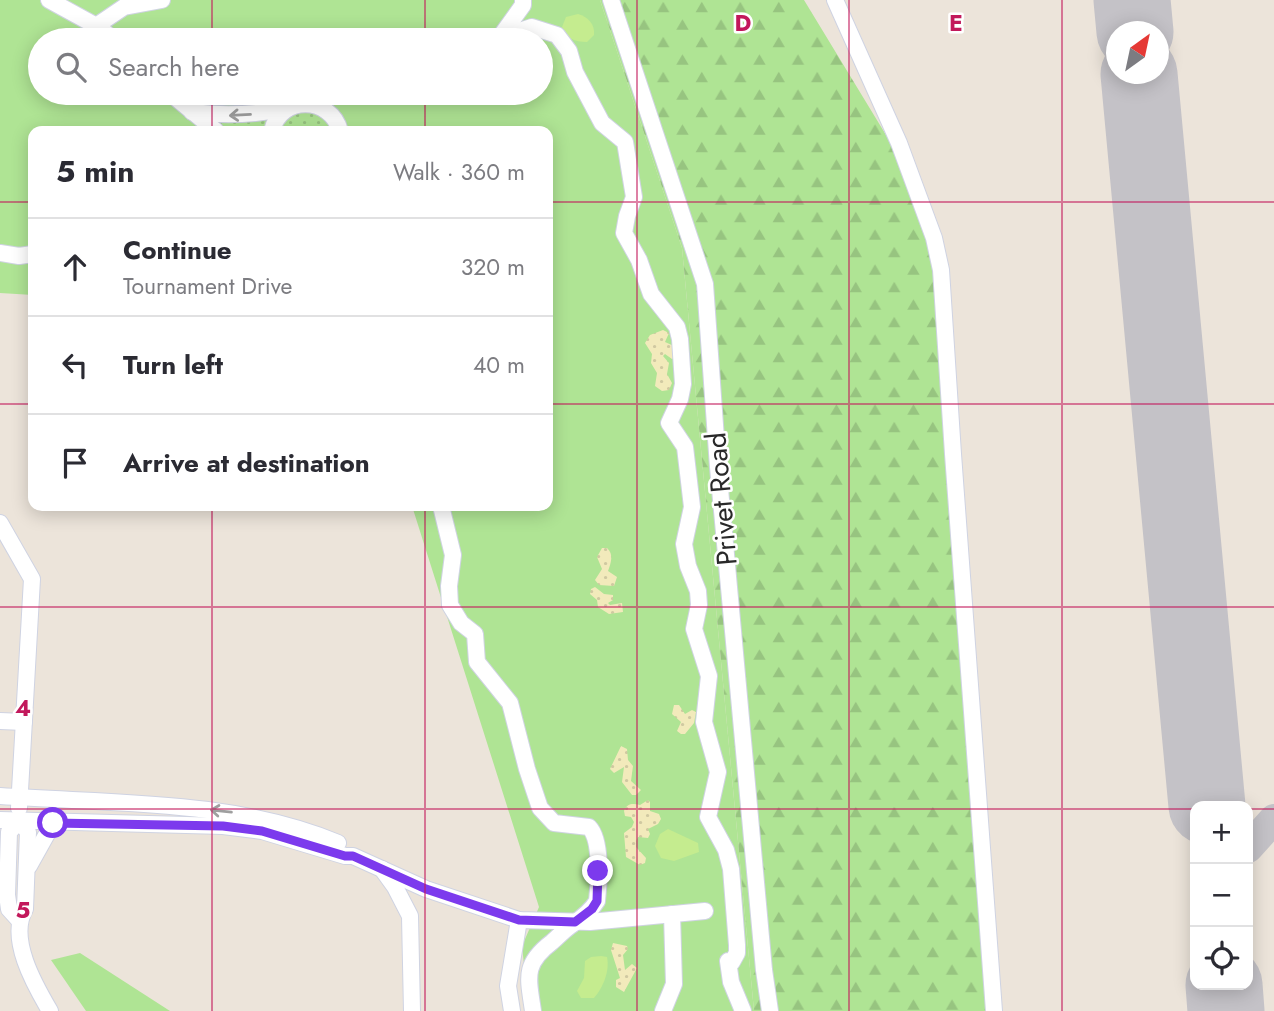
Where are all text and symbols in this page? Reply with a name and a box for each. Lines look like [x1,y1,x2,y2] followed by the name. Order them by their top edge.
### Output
[735,6,752,40] text: D
[949,6,963,40] text: E
[1106,21,1169,84] north arrow
[28,28,553,105] search box
[52,48,90,86] icon: search
[108,48,240,86] text: Search here
[229,108,252,121] one-way arrow
[56,150,134,193] text: 5 min
[393,155,525,189] text: Walk · 360 m
[123,231,232,269] text: Continue
[56,248,94,286] icon: ahead
[461,250,525,284] text: 320 m
[123,269,292,303] text: Tournament Drive
[56,346,94,384] icon: left
[123,346,223,384] text: Turn left
[473,348,525,382] text: 40 m
[695,431,748,567] street label: Privet Road
[56,444,94,482] icon: arrive
[123,444,370,482] text: Arrive at destination
[15,691,31,725] text: 4
[1190,801,1253,990] map controls
[1190,801,1253,864] button: +
[210,805,233,818] one-way arrow
[37,807,68,838] route start
[582,855,613,886] route end
[1190,864,1253,927] button: −
[16,893,30,927] text: 5
[1190,927,1253,990] button: locate

